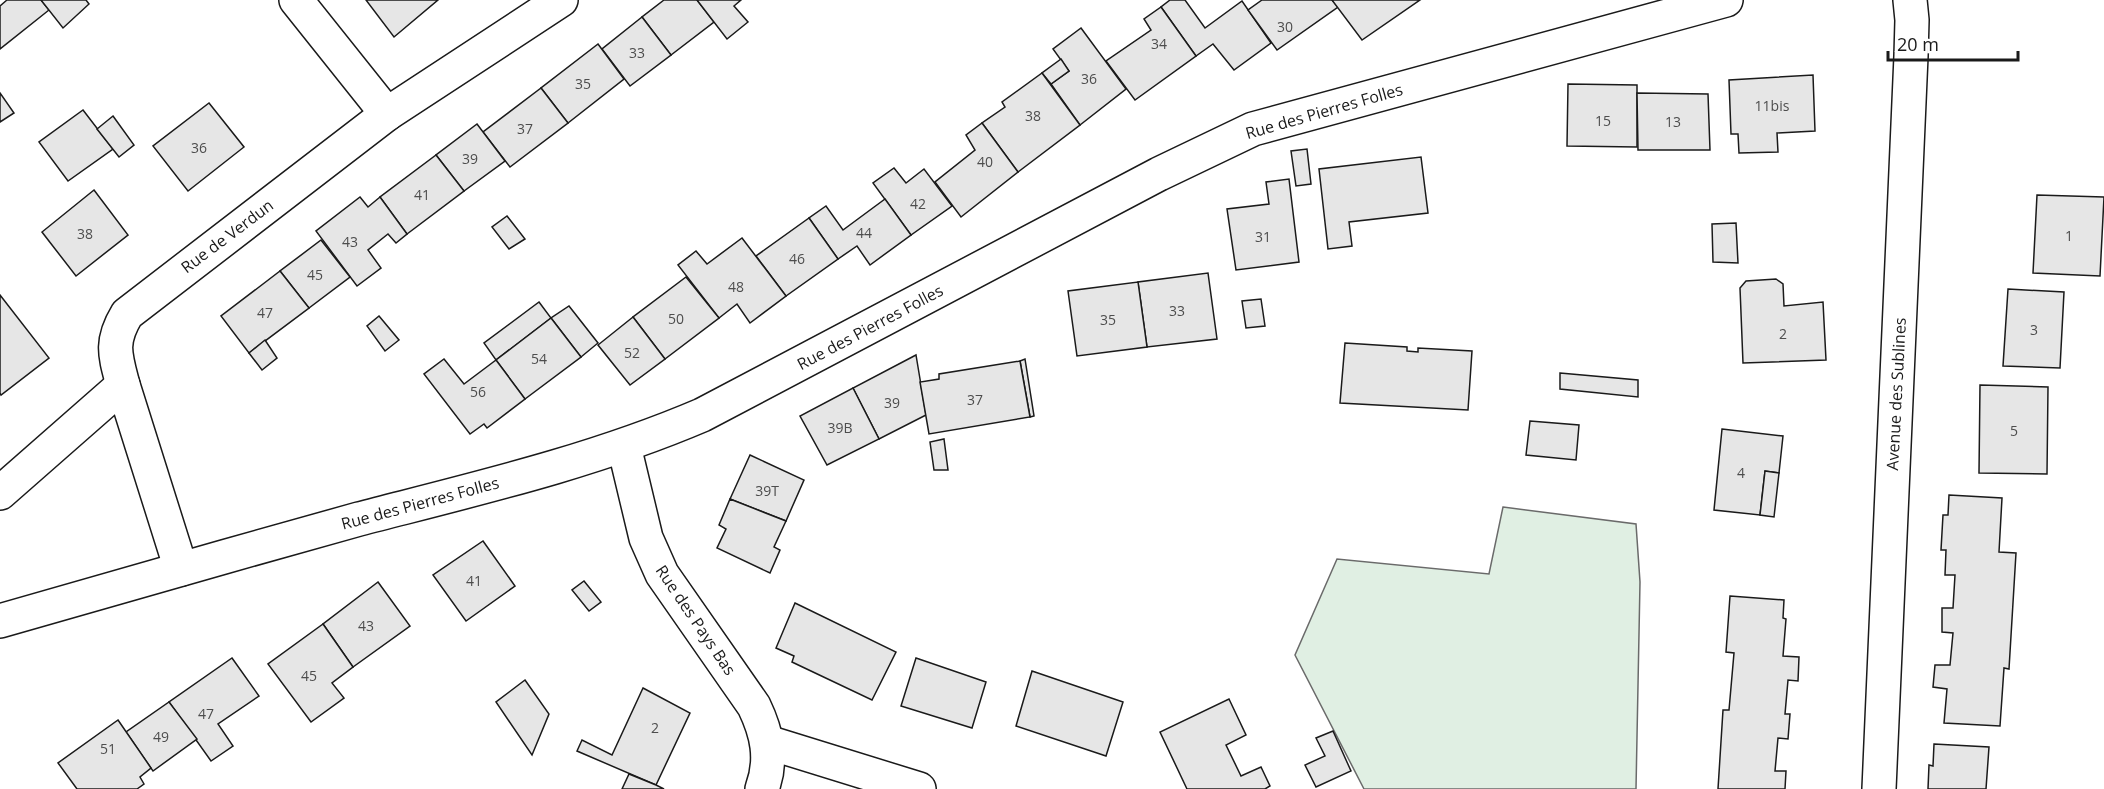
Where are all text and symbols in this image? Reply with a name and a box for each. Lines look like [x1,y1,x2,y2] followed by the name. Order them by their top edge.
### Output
[1277,17,1293,36] house number: 30
[1888,24,2018,62] scale bar
[1897,32,1939,56] text: 20 m
[1151,34,1167,53] house number: 34
[629,43,645,62] house number: 33
[1081,69,1097,88] house number: 36
[575,74,591,93] house number: 35
[1243,78,1405,144] street label: Rue des Pierres Folles
[1755,96,1790,115] house number: 11bis
[1025,106,1041,125] house number: 38
[1595,111,1611,130] house number: 15
[1665,112,1681,131] house number: 13
[517,119,533,138] house number: 37
[191,138,207,157] house number: 36
[462,149,478,168] house number: 39
[977,152,993,171] house number: 40
[414,185,430,204] house number: 41
[176,194,278,278] street label: Rue de Verdun
[910,194,926,213] house number: 42
[856,223,872,242] house number: 44
[77,224,93,243] house number: 38
[2065,226,2073,245] house number: 1
[1255,227,1271,246] house number: 31
[342,232,358,251] house number: 43
[789,249,805,268] house number: 46
[307,265,323,284] house number: 45
[728,277,744,296] house number: 48
[793,279,947,375] street label: Rue des Pierres Folles
[1169,301,1185,320] house number: 33
[257,303,273,322] house number: 47
[668,309,684,328] house number: 50
[1100,310,1116,329] house number: 35
[1881,317,1911,471] street label: Avenue des Sublines
[2030,320,2038,339] house number: 3
[1779,324,1787,343] house number: 2
[624,343,640,362] house number: 52
[531,349,547,368] house number: 54
[470,382,486,401] house number: 56
[967,390,983,409] house number: 37
[884,393,900,412] house number: 39
[827,418,853,437] house number: 39B
[2010,421,2018,440] house number: 5
[1737,463,1745,482] house number: 4
[339,471,501,535] street label: Rue des Pierres Folles
[755,481,779,500] house number: 39T
[651,561,741,679] street label: Rue des Pays Bas
[466,571,482,590] house number: 41
[358,616,374,635] house number: 43
[301,666,317,685] house number: 45
[198,704,214,723] house number: 47
[651,718,659,737] house number: 2
[153,727,169,746] house number: 49
[100,739,116,758] house number: 51

